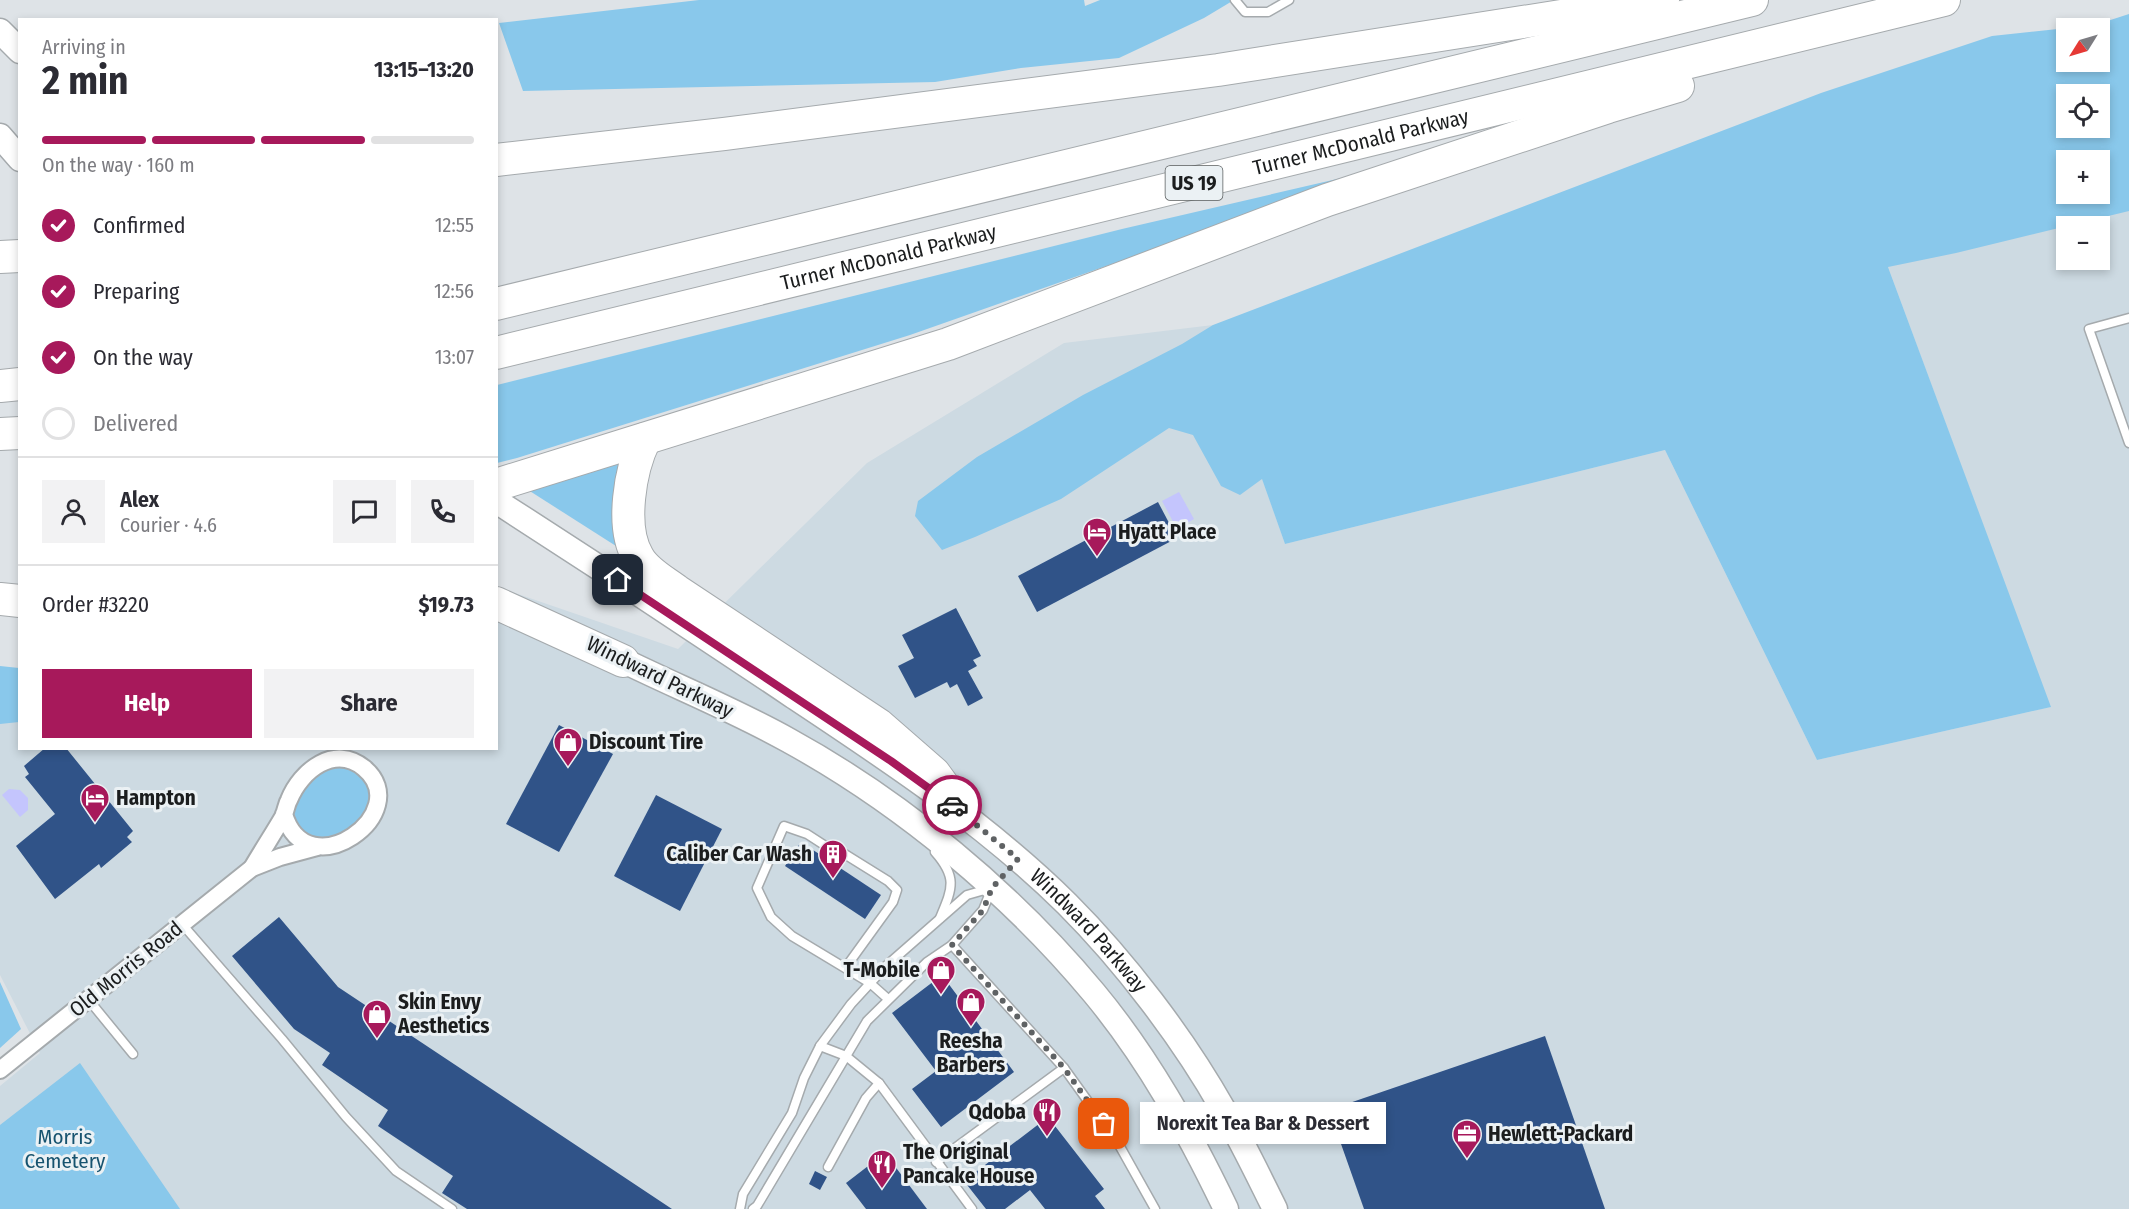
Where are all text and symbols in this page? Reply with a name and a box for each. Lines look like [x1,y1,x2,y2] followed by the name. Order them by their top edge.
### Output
[2056,18,2110,72] north arrow
[2056,18,2110,270] map controls
[42,35,126,59] text: Arriving in
[374,56,474,83] text: 13:15–13:20
[42,58,128,104] text: 2 min
[2056,84,2110,138] button: locate
[1250,103,1472,181] street label: Turner McDonald Parkway
[2056,150,2110,204] button: +
[42,153,195,177] text: On the way · 160 m
[1166,166,1222,200] road number: US 19
[42,209,75,242] icon: check
[93,212,186,239] text: Confirmed
[435,213,474,237] text: 12:55
[2056,216,2110,270] button: −
[778,218,1000,296] street label: Turner McDonald Parkway
[42,275,75,308] icon: check
[93,278,179,305] text: Preparing
[434,279,474,303] text: 12:56
[42,341,75,374] icon: check
[93,344,193,371] text: On the way
[435,345,474,369] text: 13:07
[93,410,178,437] text: Delivered
[42,480,105,543] button: person
[333,480,396,543] button: chat
[411,480,474,543] button: phone
[120,486,159,513] text: Alex
[120,513,217,537] text: Courier · 4.6
[1081,516,1113,558] hotel icon: Hyatt Place
[1118,519,1217,545] place label: Hyatt Place
[592,554,643,605] pin
[601,563,634,596] icon: home
[42,591,149,618] text: Order #3220
[418,591,474,618] text: $19.73
[582,630,738,724] street label: Windward Parkway
[42,669,252,738] button: Help
[264,669,474,738] button: Share
[552,726,584,768] shop icon: Discount Tire
[589,729,704,755] place label: Discount Tire
[922,775,982,835] courier
[79,782,111,824] hotel icon: Hampton
[116,785,196,811] place label: Hampton
[936,789,969,822] icon: car
[817,838,849,880] building icon: Caliber Car Wash
[666,841,812,867] place label: Caliber Car Wash
[1025,863,1153,998] street label: Windward Parkway
[64,915,188,1023] street label: Old Morris Road
[925,954,957,996] shop icon: T-Mobile
[843,957,920,983] place label: T-Mobile
[955,986,987,1028] shop icon: Reesha Barbers
[397,989,489,1039] place label: Skin Envy Aesthetics
[361,998,393,1040] shop icon: Skin Envy Aesthetics
[937,1028,1005,1078] place label: Reesha Barbers
[1031,1096,1063,1138] restaurant icon: Qdoba
[1078,1098,1129,1149] pin
[968,1099,1026,1125] place label: Qdoba
[1140,1103,1386,1145] callout: Norexit Tea Bar & Dessert
[1087,1107,1120,1140] icon: bag
[1157,1111,1369,1135] text: Norexit Tea Bar & Dessert
[1451,1118,1483,1160] office icon: Hewlett-Packard
[1488,1121,1633,1147] place label: Hewlett-Packard
[25,1124,106,1174] park label: Morris Cemetery
[903,1139,1035,1189] place label: The Original Pancake House
[866,1148,898,1190] restaurant icon: The Original Pancake House

